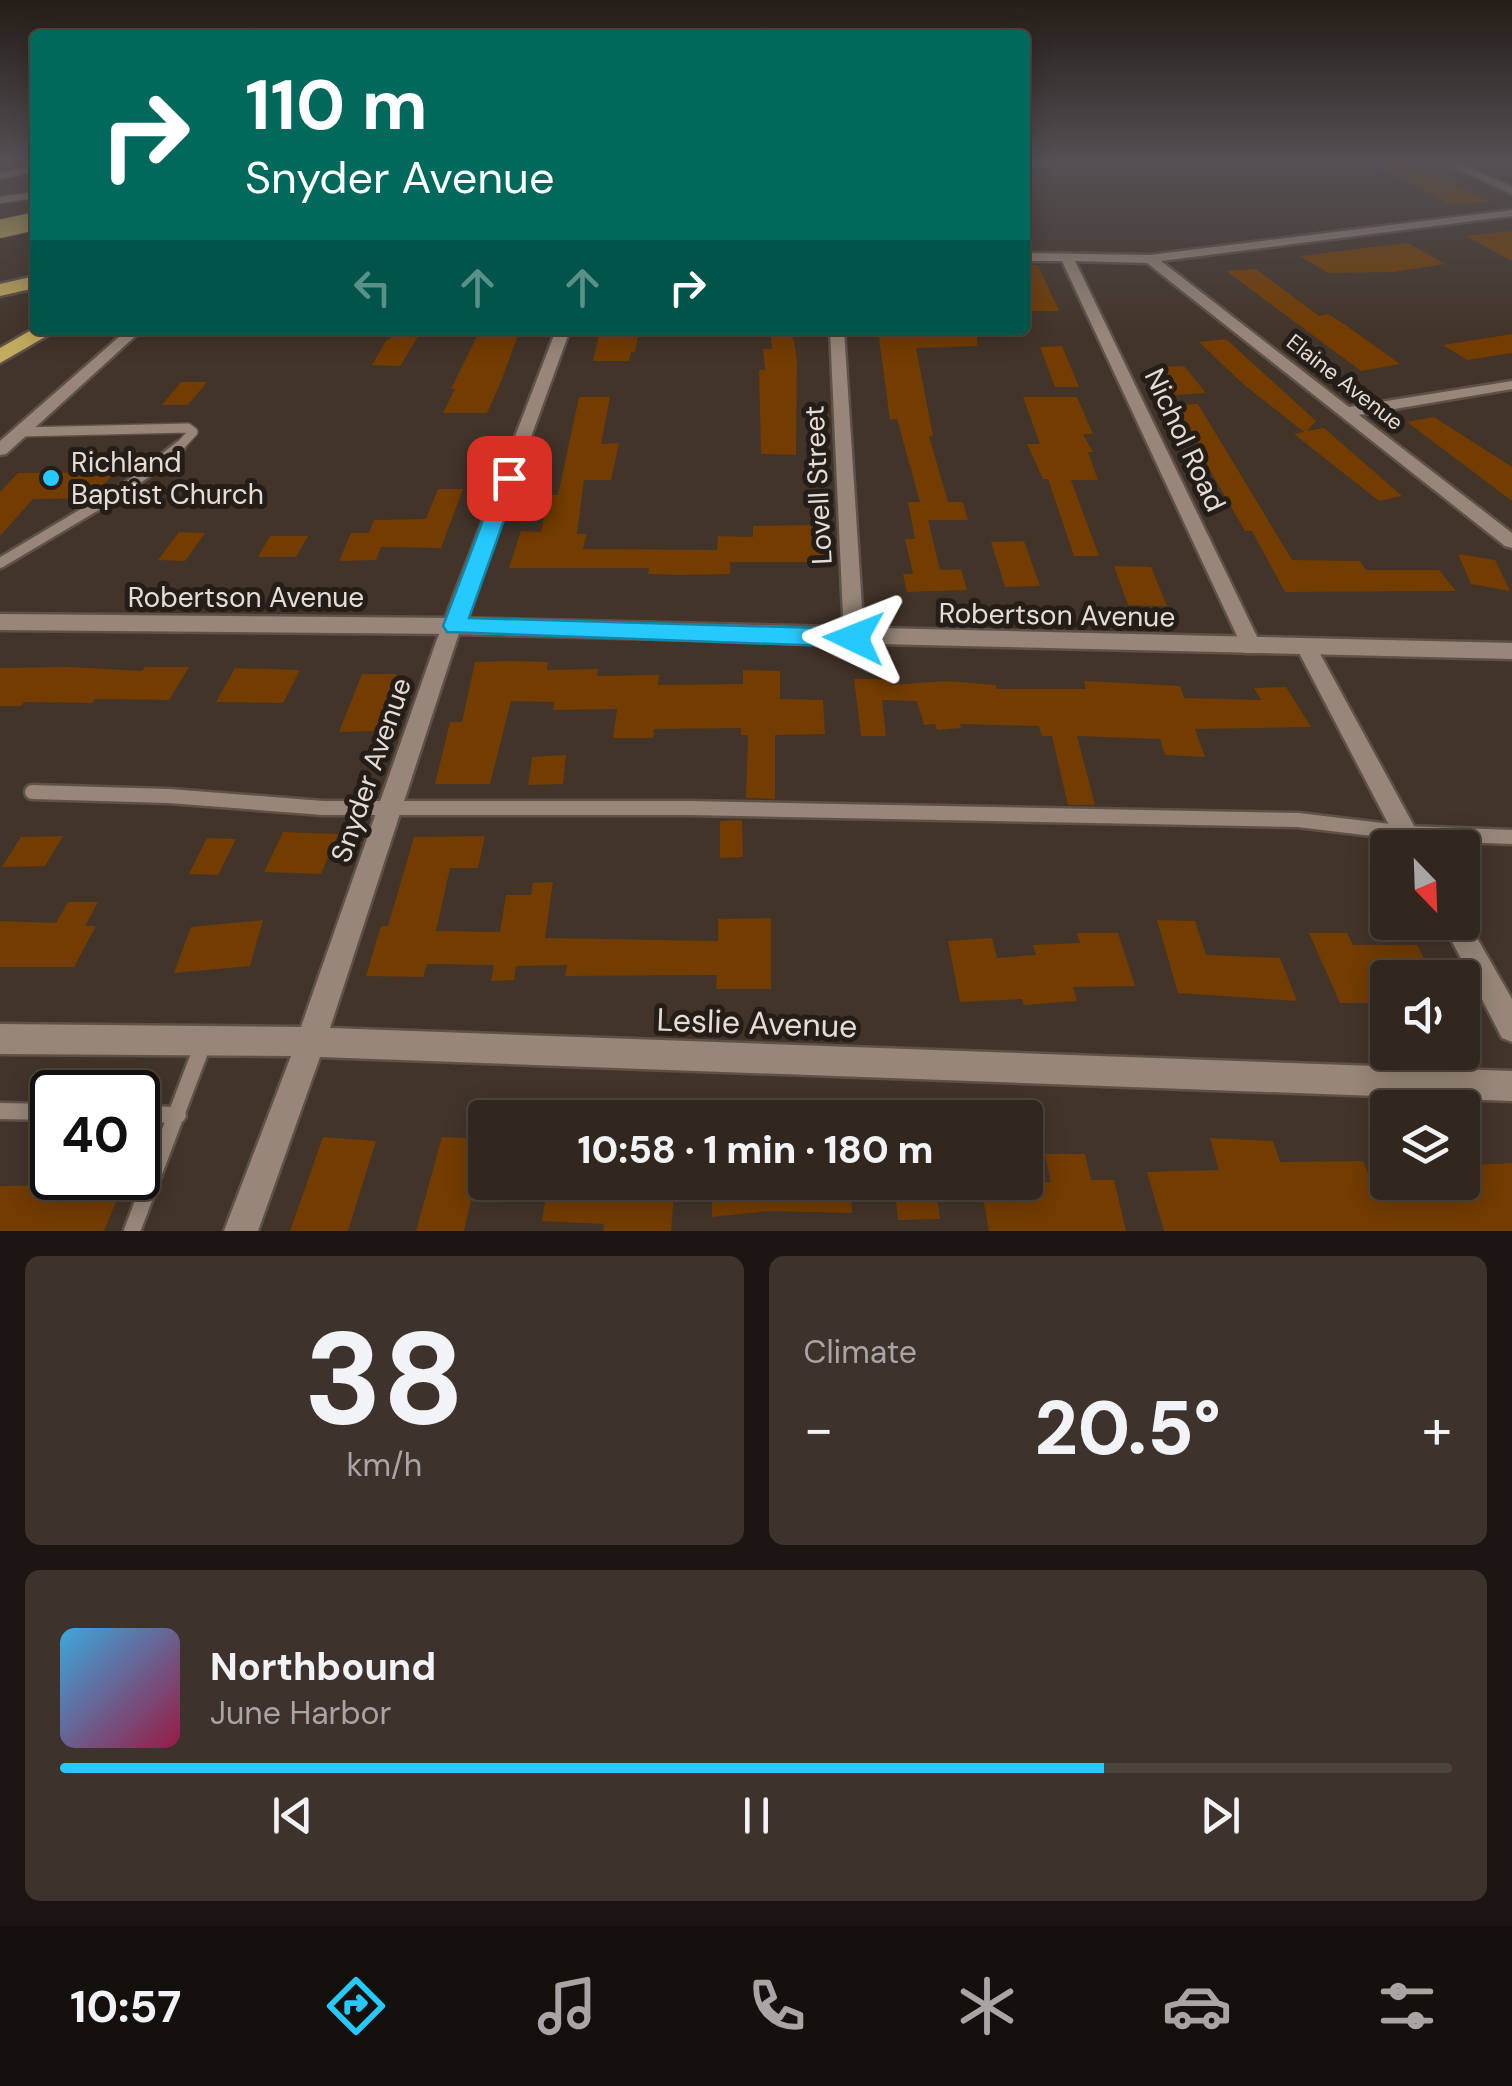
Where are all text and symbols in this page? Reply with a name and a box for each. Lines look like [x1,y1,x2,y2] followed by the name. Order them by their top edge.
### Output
[245,60,428,151] text: 110 m
[80,70,210,200] icon: right
[245,148,554,207] text: Snyder Avenue
[345,260,400,315] icon: left
[450,260,505,315] icon: ahead
[555,260,610,315] icon: ahead
[660,260,715,315] icon: right
[1281,327,1409,437] street label: Elaine Avenue
[1136,363,1234,517] street label: Nichol Road
[795,404,841,566] street label: Lovell Street
[467,436,552,521] pin
[71,444,264,513] place label: Richland Baptist Church
[482,451,537,506] icon: arrive
[40,467,62,489] marker: Richland Baptist Church
[128,579,364,616] street label: Robertson Avenue
[802,586,906,690] position arrow
[938,594,1176,636] street label: Robertson Avenue
[322,673,420,867] street label: Snyder Avenue
[1370,830,1480,940] north arrow
[1370,830,1480,1200] map controls
[1370,960,1480,1070] button: sound
[656,999,858,1047] street label: Leslie Avenue
[30,1070,160,1200] speed limit sign: 40
[1370,1090,1480,1200] button: layers
[577,1125,934,1175] text: 10:58 · 1 min · 180 m
[304,1294,465,1463] text: 38
[804,1331,917,1373] text: Climate
[1035,1380,1221,1477] text: 20.5°
[804,1393,834,1465] text: −
[1422,1393,1452,1465] text: +
[346,1444,422,1486] text: km/h
[210,1642,436,1692] text: Northbound
[210,1692,391,1734] text: June Harbor
[265,1788,320,1843] icon: previous
[729,1788,784,1843] icon: pause
[1193,1788,1248,1843] icon: next
[321,1971,391,2041] icon: directions
[532,1971,602,2041] icon: music
[742,1971,812,2041] icon: phone
[952,1971,1022,2041] icon: climate
[1162,1971,1232,2041] icon: car
[1372,1971,1442,2041] icon: filters
[70,1977,181,2036] text: 10:57

